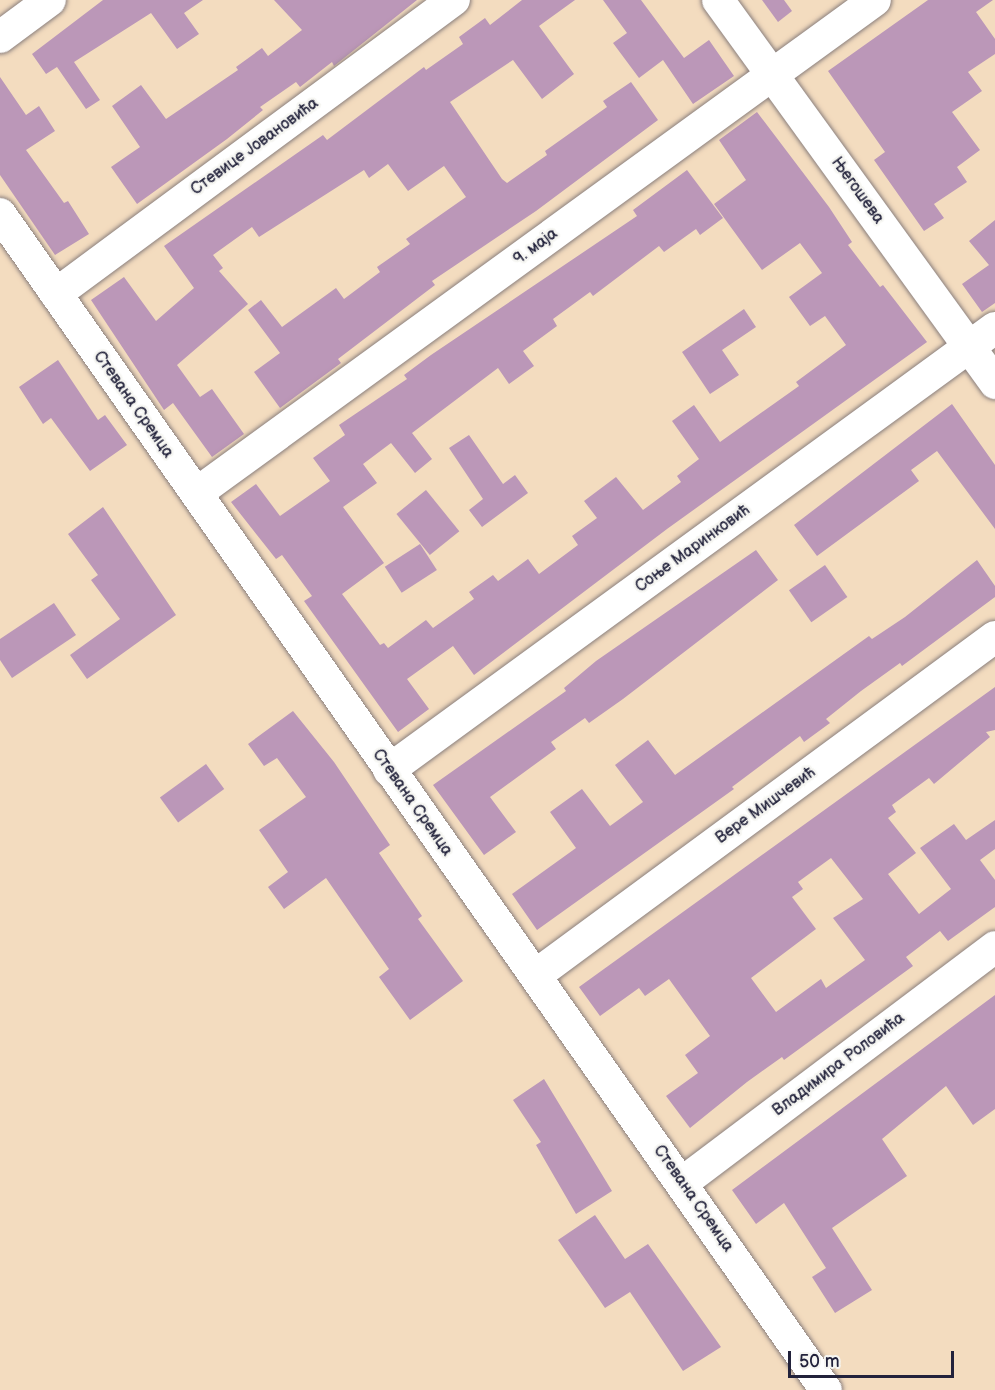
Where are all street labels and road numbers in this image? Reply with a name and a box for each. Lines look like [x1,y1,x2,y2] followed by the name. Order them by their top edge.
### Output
[187,94,323,200] street label: Стевице Јовановића
[826,154,888,228] street label: Његошева
[510,225,562,269] street label: 9. маја
[89,348,177,462] street label: Стевана Сремца
[632,501,754,597] street label: Соње Маринковић
[368,746,456,860] street label: Стевана Сремца
[712,763,820,849] street label: Вере Мишчевић
[769,1009,909,1121] street label: Владимира Роловића
[649,1142,737,1256] street label: Стевана Сремца

